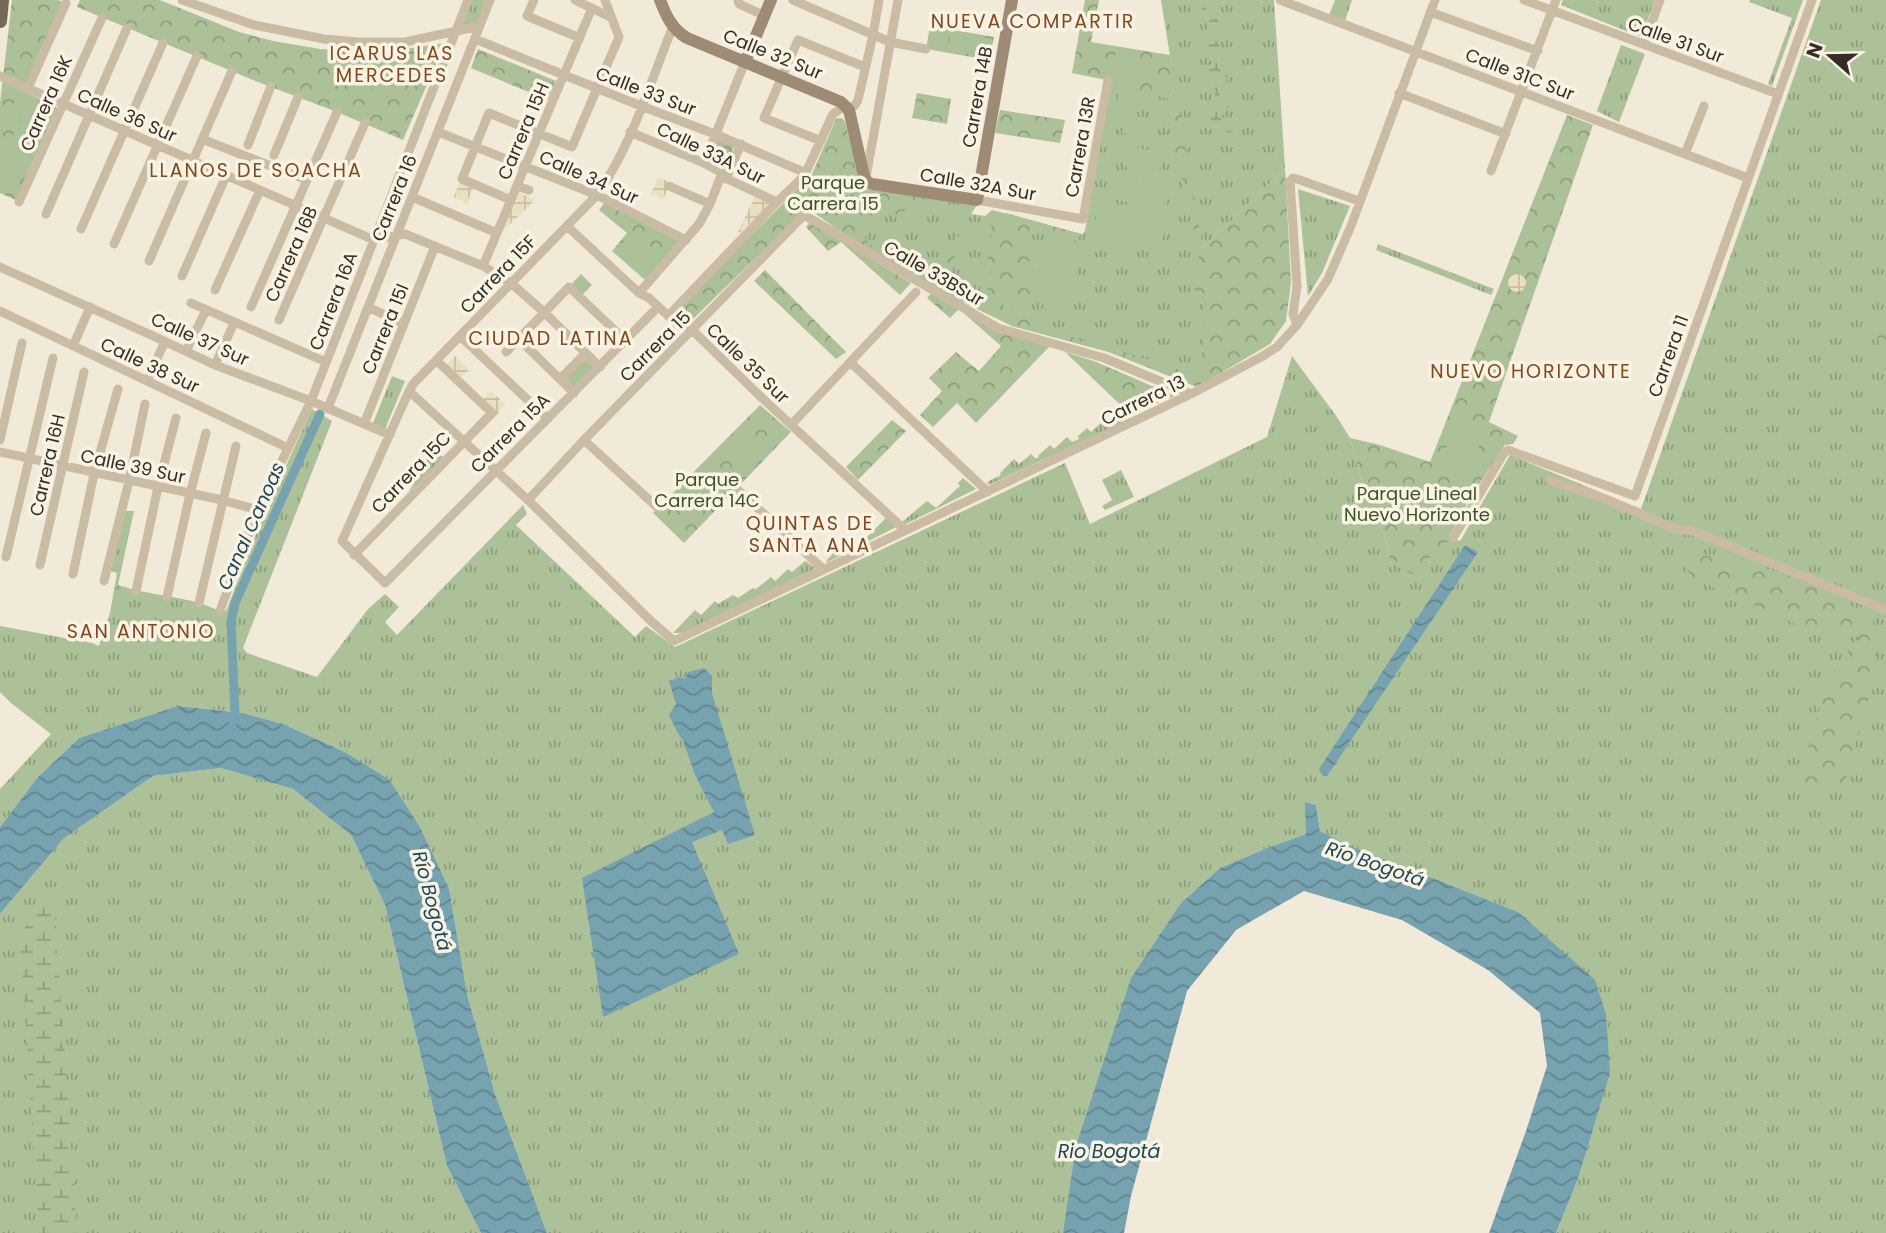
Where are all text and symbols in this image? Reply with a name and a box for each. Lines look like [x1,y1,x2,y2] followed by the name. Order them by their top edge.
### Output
[931,8,1135,35] district label: NUEVA COMPARTIR
[1624,11,1728,69] street label: Calle 31 Sur
[1795,21,1865,91] north arrow
[719,23,827,85] street label: Calle 32 Sur
[1799,39,1830,62] text: N
[330,40,454,89] district label: ICARUS LAS MERCEDES
[1462,42,1578,106] street label: Calle 31C Sur
[956,44,998,150] street label: Carrera 14B
[14,51,78,155] street label: Carrera 16K
[592,60,700,122] street label: Calle 33 Sur
[491,78,555,184] street label: Carrera 15H
[73,82,181,148] street label: Calle 36 Sur
[1059,95,1101,199] street label: Carrera 13R
[653,116,770,190] street label: Calle 33A Sur
[535,144,643,210] street label: Calle 34 Sur
[365,151,423,245] street label: Carrera 16
[149,157,363,184] district label: LLANOS DE SOACHA
[918,161,1038,207] street label: Calle 32A Sur
[787,170,879,216] park label: Parque Carrera 15
[259,202,323,306] street label: Carrera 16B
[454,229,542,319] street label: Carrera 15F
[879,234,989,312] street label: Calle 33BSur
[303,248,363,354] street label: Carrera 16A
[355,280,415,378] street label: Carrera 15I
[614,305,696,387] street label: Carrera 15
[147,306,253,372] street label: Calle 37 Sur
[1642,311,1694,401] street label: Carrera 11
[701,317,795,409] street label: Calle 35 Sur
[468,325,634,352] district label: CIUDAD LATINA
[96,331,204,399] street label: Calle 38 Sur
[1430,358,1632,385] district label: NUEVO HORIZONTE
[1097,369,1189,431] street label: Carrera 13
[465,388,555,478] street label: Carrera 15A
[23,412,71,518] street label: Carrera 16H
[365,425,457,519] street label: Carrera 15C
[78,443,188,489] street label: Calle 39 Sur
[211,458,291,594] water label: Canal Canoas
[654,467,760,513] park label: Parque Carrera 14C
[1344,481,1490,527] park label: Parque Lineal Nuevo Horizonte
[746,510,874,559] district label: QUINTAS DE SANTA ANA
[67,618,215,645] district label: SAN ANTONIO
[1322,835,1428,894] water label: Río Bogotá
[406,848,458,954] water label: Río Bogotá
[1058,1138,1160,1165] water label: Rio Bogotá

